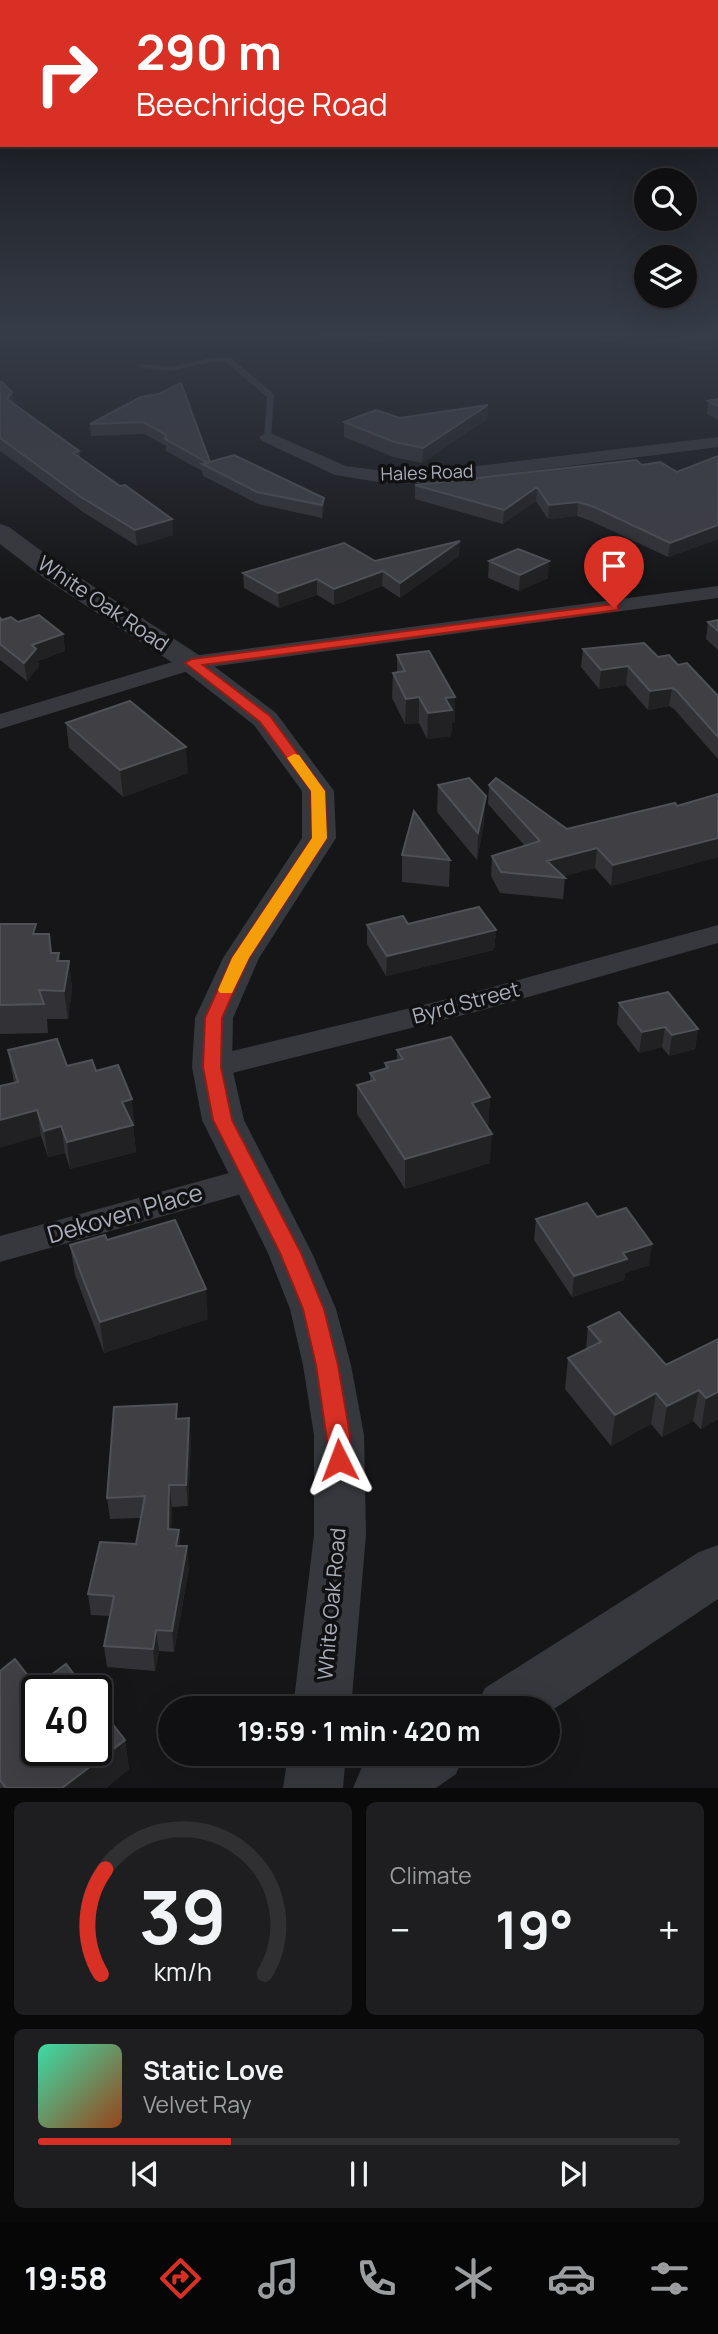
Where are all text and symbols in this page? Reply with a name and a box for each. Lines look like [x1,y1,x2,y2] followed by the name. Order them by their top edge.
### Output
[136,18,282,85] text: 290 m
[21,28,112,119] icon: right
[136,82,388,126] text: Beechridge Road
[634,168,697,308] map controls
[634,168,697,231] button: search
[634,245,697,308] button: layers
[380,458,474,486] street label: Hales Road
[584,536,644,608] pin
[595,547,633,585] icon: arrive
[32,549,175,657] street label: White Oak Road
[409,974,522,1030] street label: Byrd Street
[43,1175,206,1251] street label: Dekoven Place
[302,1423,376,1497] position arrow
[310,1527,352,1681] street label: White Oak Road
[21,1675,112,1766] speed limit sign: 40
[237,1713,481,1749] text: 19:59 · 1 min · 420 m
[390,1859,472,1891] text: Climate
[139,1867,227,1967] text: 39
[495,1894,574,1965] text: 19°
[390,1903,411,1955] text: −
[658,1903,680,1955] text: +
[154,1954,212,1989] text: km/h
[143,2052,284,2088] text: Static Love
[143,2088,252,2120] text: Velvet Ray
[126,2155,164,2193] icon: previous
[340,2155,378,2193] icon: pause
[554,2155,592,2193] icon: next
[156,2254,205,2303] icon: directions
[254,2254,303,2303] icon: music
[352,2254,401,2303] icon: phone
[449,2254,498,2303] icon: climate
[547,2254,596,2303] icon: car
[645,2254,694,2303] icon: filters
[24,2256,108,2300] text: 19:58

